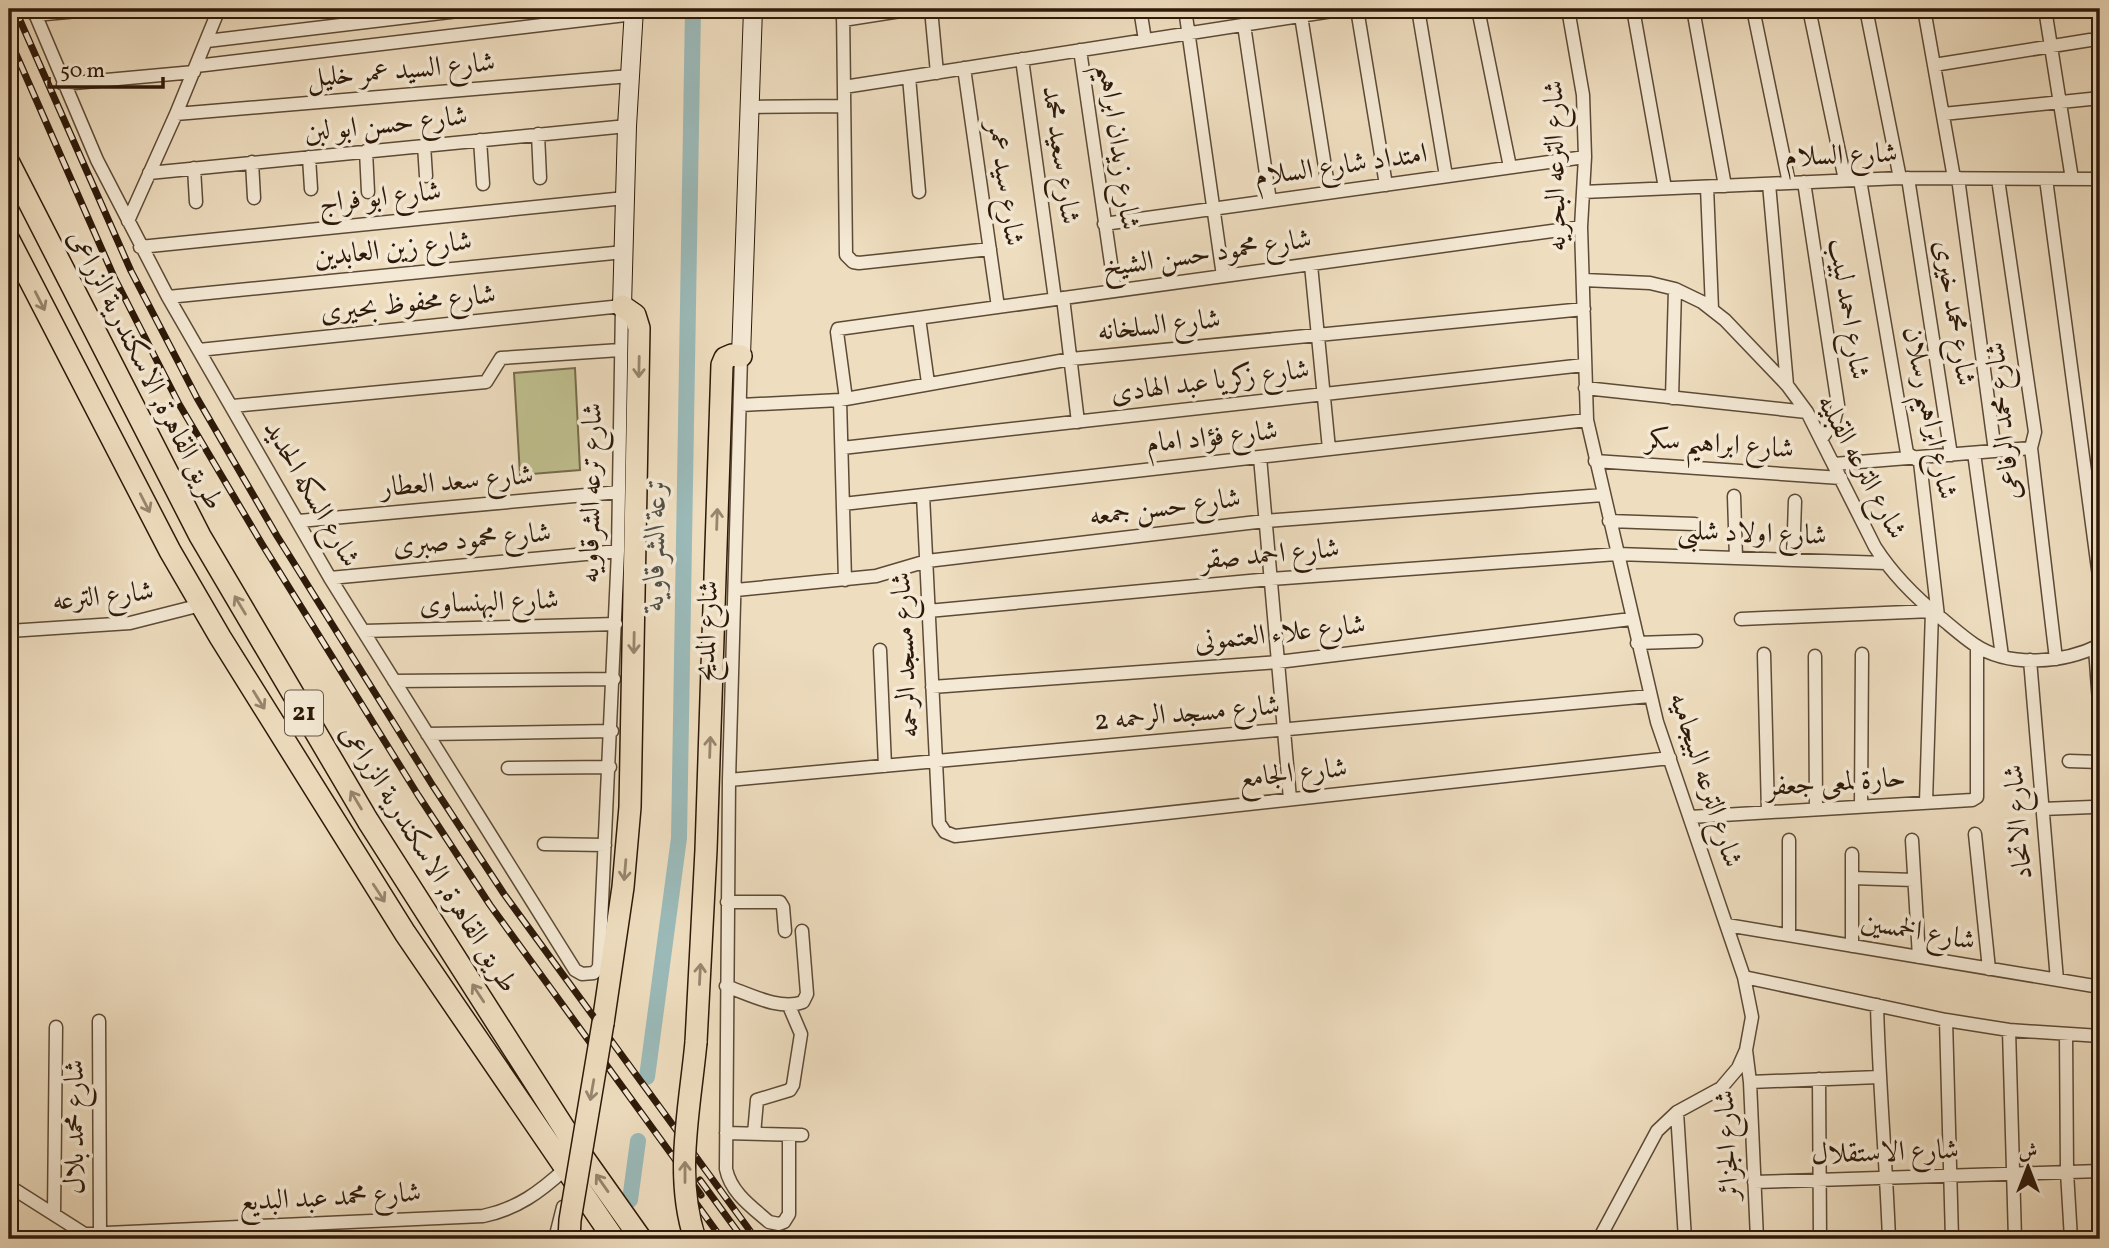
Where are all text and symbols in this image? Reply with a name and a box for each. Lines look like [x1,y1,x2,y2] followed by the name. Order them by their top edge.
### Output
[305,43,497,101] street label: شارع السيد عمر خليل
[49,46,163,90] scale bar
[60,57,105,86] text: 50 m
[1081,61,1149,233] street label: شارع زيدان ابراهيم
[1535,80,1579,252] street label: شارع الترعه البحريه
[1029,83,1089,227] street label: شارع سعيد محمد
[302,97,470,155] street label: شارع حسن ابو لبن
[975,116,1033,249] street label: شارع سيد عمر
[1252,135,1430,200] street label: امتداد شارع السلام
[1784,135,1898,180] street label: شارع السلام
[317,172,444,228] street label: شارع ابو فراج
[1100,220,1315,291] street label: شارع محمود حسن الشيخ
[312,222,474,280] street label: شارع زين العابدين
[57,223,233,517] street label: طريق القاهرة, الاسكندرية الزراعى
[1816,235,1878,383] street label: شارع احمد لبيب
[1921,237,1985,389] street label: شارع محمد خيرى
[318,275,498,335] street label: شارع محفوظ بحيرى
[34,290,47,311] one-way arrow
[1095,300,1223,354] street label: شارع السلخانه
[1886,323,1966,504] street label: شارع ابراهيم رسلان
[1976,340,2034,502] street label: شارع محمد الرفاعى
[1108,350,1312,416] street label: شارع زكريا عبد الهادى
[632,355,646,378] one-way arrow
[1805,388,1916,547] street label: شارع الترعه القبليه
[571,402,615,584] street label: شارع ترعه الشرقاويه
[1144,412,1280,467] street label: شارع فؤاد امام
[251,413,369,576] street label: شارع السكه الحديد
[1641,420,1795,476] street label: شارع ابراهيم سكر
[376,456,535,510] street label: شارع سعد العطار
[634,476,678,615] water label: ترعة الشرقاوية
[1087,479,1243,539] street label: شارع حسن جمعه
[138,492,152,513] one-way arrow
[711,508,724,531] one-way arrow
[1677,512,1827,558] street label: شارع اولاد شلبى
[391,514,553,568] street label: شارع محمود صبرى
[1196,530,1341,583] street label: شارع احمد صقر
[882,571,932,739] street label: شارع مسجد الرحمه
[50,572,156,624] street label: شارع الترعه
[687,580,732,683] street label: شارع المديح
[418,581,560,627] street label: شارع البهنساوى
[233,595,247,615] one-way arrow
[1192,606,1368,664] street label: شارع علاء العتمونى
[627,631,641,654] one-way arrow
[1092,686,1282,744] street label: شارع مسجد الرحمه 2
[1656,687,1752,873] street label: شارع الترعه البيجاميه
[252,689,266,709] one-way arrow
[285,691,323,736] road number: 21
[329,717,527,1001] street label: طريق القاهرة, الاسكندرية الزراعى
[703,736,716,759] one-way arrow
[1237,749,1350,803] street label: شارع الجامع
[1762,759,1907,808] street label: حارة لمعى جعفر
[1995,763,2045,881] street label: شارع الاتحاد
[349,791,363,811] one-way arrow
[618,859,631,881] one-way arrow
[373,882,387,902] one-way arrow
[1857,903,1978,963] street label: شارع الخمسين
[694,963,707,986] one-way arrow
[471,983,485,1003] one-way arrow
[56,1060,97,1195] street label: شارع محمد بلال
[585,1078,598,1101] one-way arrow
[1706,1089,1753,1204] street label: شارع الجزائر
[1810,1131,1960,1177] street label: شارع الاستقلال
[1994,1132,2064,1202] north arrow
[2019,1139,2037,1165] text: ش
[678,1161,692,1184] one-way arrow
[238,1174,422,1226] street label: شارع محمد عبد البديع
[595,1174,609,1193] one-way arrow

